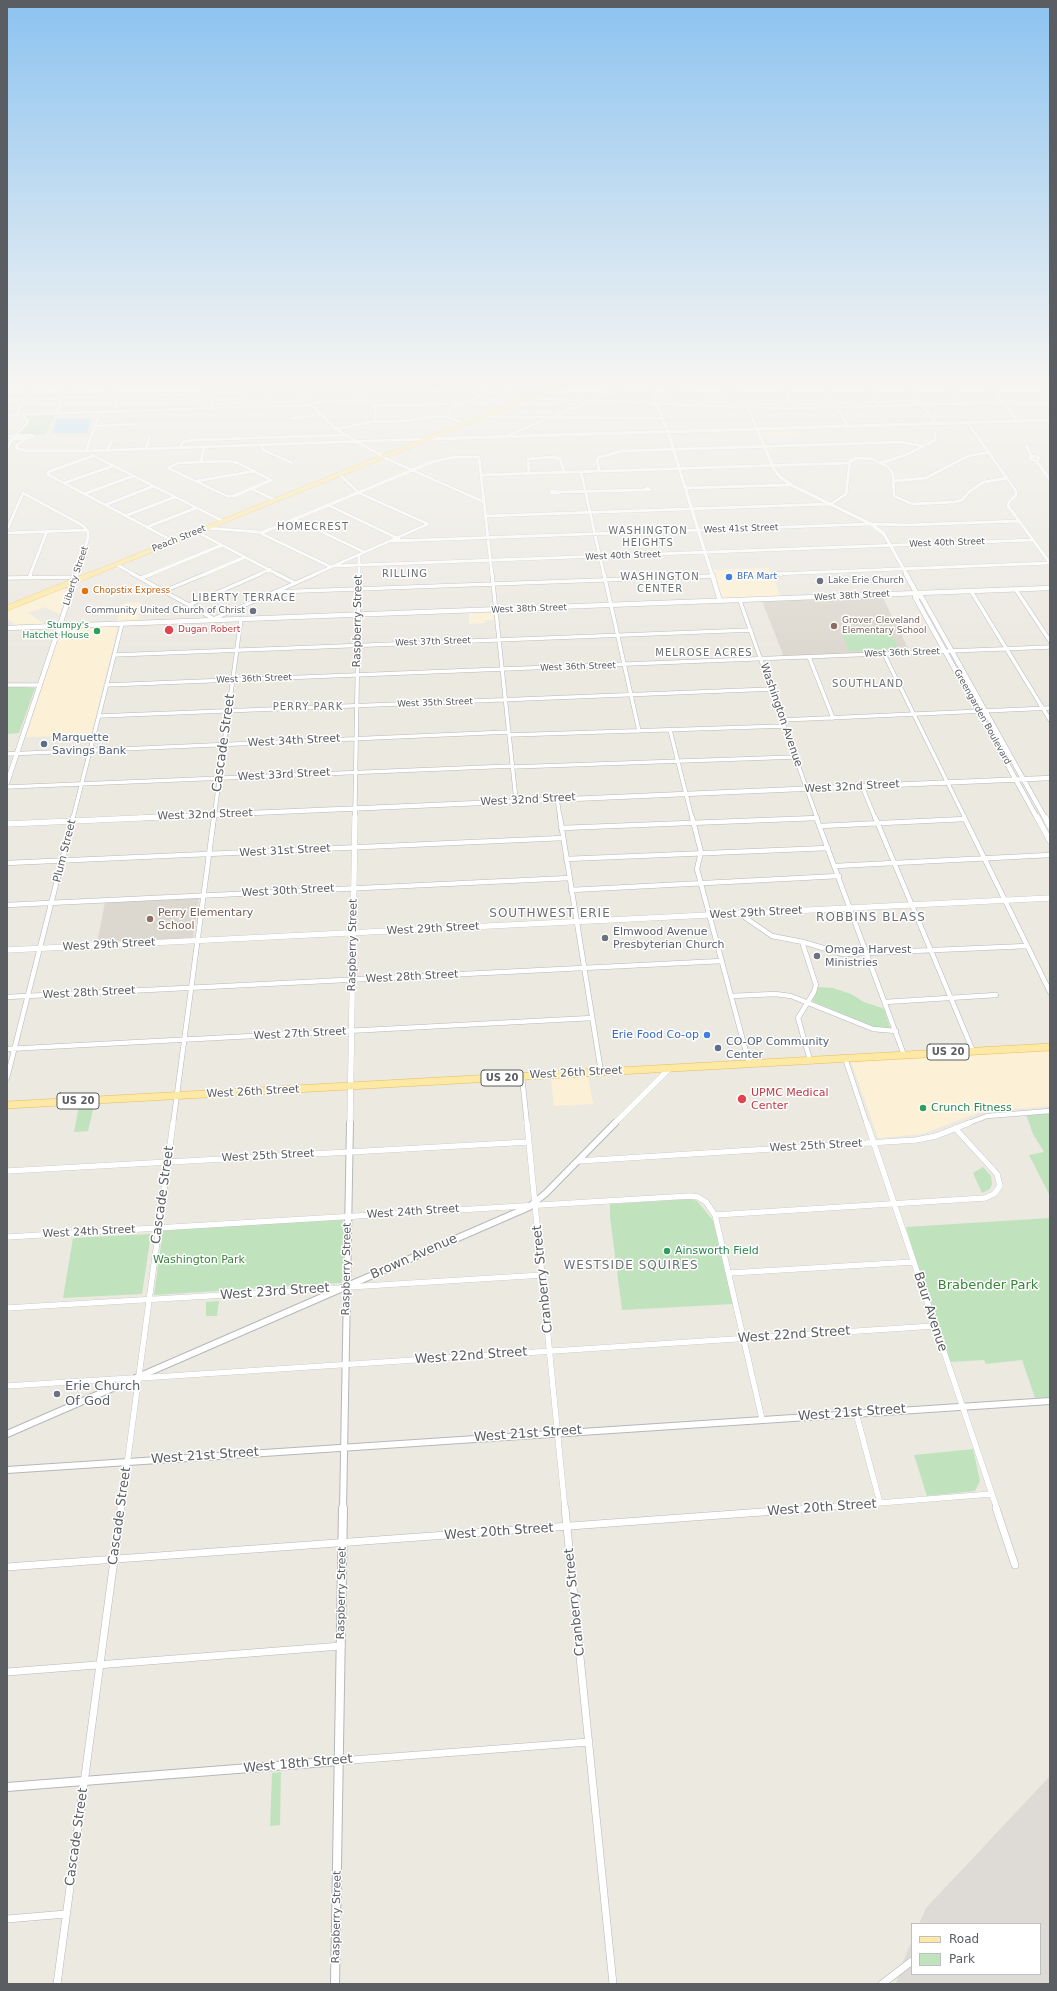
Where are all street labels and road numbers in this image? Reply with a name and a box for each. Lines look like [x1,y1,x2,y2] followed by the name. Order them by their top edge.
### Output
[703,522,779,536] street label: West 41st Street
[151,523,207,555] street label: Peach Street
[909,536,985,550] street label: West 40th Street
[61,545,91,607] street label: Liberty Street
[585,549,661,563] street label: West 40th Street
[351,574,365,668] street label: Raspberry Street
[814,589,890,603] street label: West 38th Street
[491,602,567,616] street label: West 38th Street
[395,635,471,649] street label: West 37th Street
[864,646,940,660] street label: West 36th Street
[540,660,616,674] street label: West 36th Street
[757,661,805,769] street label: Washington Avenue
[951,667,1013,767] street label: Greengarden Boulevard
[216,672,292,686] street label: West 36th Street
[209,693,239,793] street label: Cascade Street
[397,696,473,710] street label: West 35th Street
[247,732,341,750] street label: West 34th Street
[237,766,331,784] street label: West 33rd Street
[804,778,900,796] street label: West 32nd Street
[480,791,576,809] street label: West 32nd Street
[157,807,253,823] street label: West 32nd Street
[51,818,79,884] street label: Plum Street
[239,842,331,860] street label: West 31st Street
[241,882,335,900] street label: West 30th Street
[346,898,360,992] street label: Raspberry Street
[709,904,803,922] street label: West 29th Street
[386,920,480,938] street label: West 29th Street
[62,936,156,954] street label: West 29th Street
[365,968,459,986] street label: West 28th Street
[42,984,136,1002] street label: West 28th Street
[253,1025,347,1043] street label: West 27th Street
[927,1044,969,1060] road number: US 20
[529,1064,623,1082] street label: West 26th Street
[481,1070,523,1086] road number: US 20
[206,1083,300,1101] street label: West 26th Street
[57,1093,99,1109] road number: US 20
[769,1137,863,1155] street label: West 25th Street
[148,1145,178,1245] street label: Cascade Street
[221,1147,315,1165] street label: West 25th Street
[366,1202,460,1222] street label: West 24th Street
[340,1222,354,1316] street label: Raspberry Street
[42,1223,136,1241] street label: West 24th Street
[530,1224,556,1334] street label: Cranberry Street
[368,1231,460,1283] street label: Brown Avenue
[910,1270,950,1354] street label: Baur Avenue
[220,1280,330,1304] street label: West 23rd Street
[737,1323,851,1347] street label: West 22nd Street
[414,1344,528,1368] street label: West 22nd Street
[798,1401,906,1425] street label: West 21st Street
[474,1422,582,1446] street label: West 21st Street
[151,1444,259,1468] street label: West 21st Street
[105,1466,135,1566] street label: Cascade Street
[767,1496,877,1520] street label: West 20th Street
[444,1520,554,1544] street label: West 20th Street
[335,1546,349,1640] street label: Raspberry Street
[562,1547,588,1657] street label: Cranberry Street
[243,1751,353,1777] street label: West 18th Street
[62,1787,92,1887] street label: Cascade Street
[330,1870,344,1964] street label: Raspberry Street

